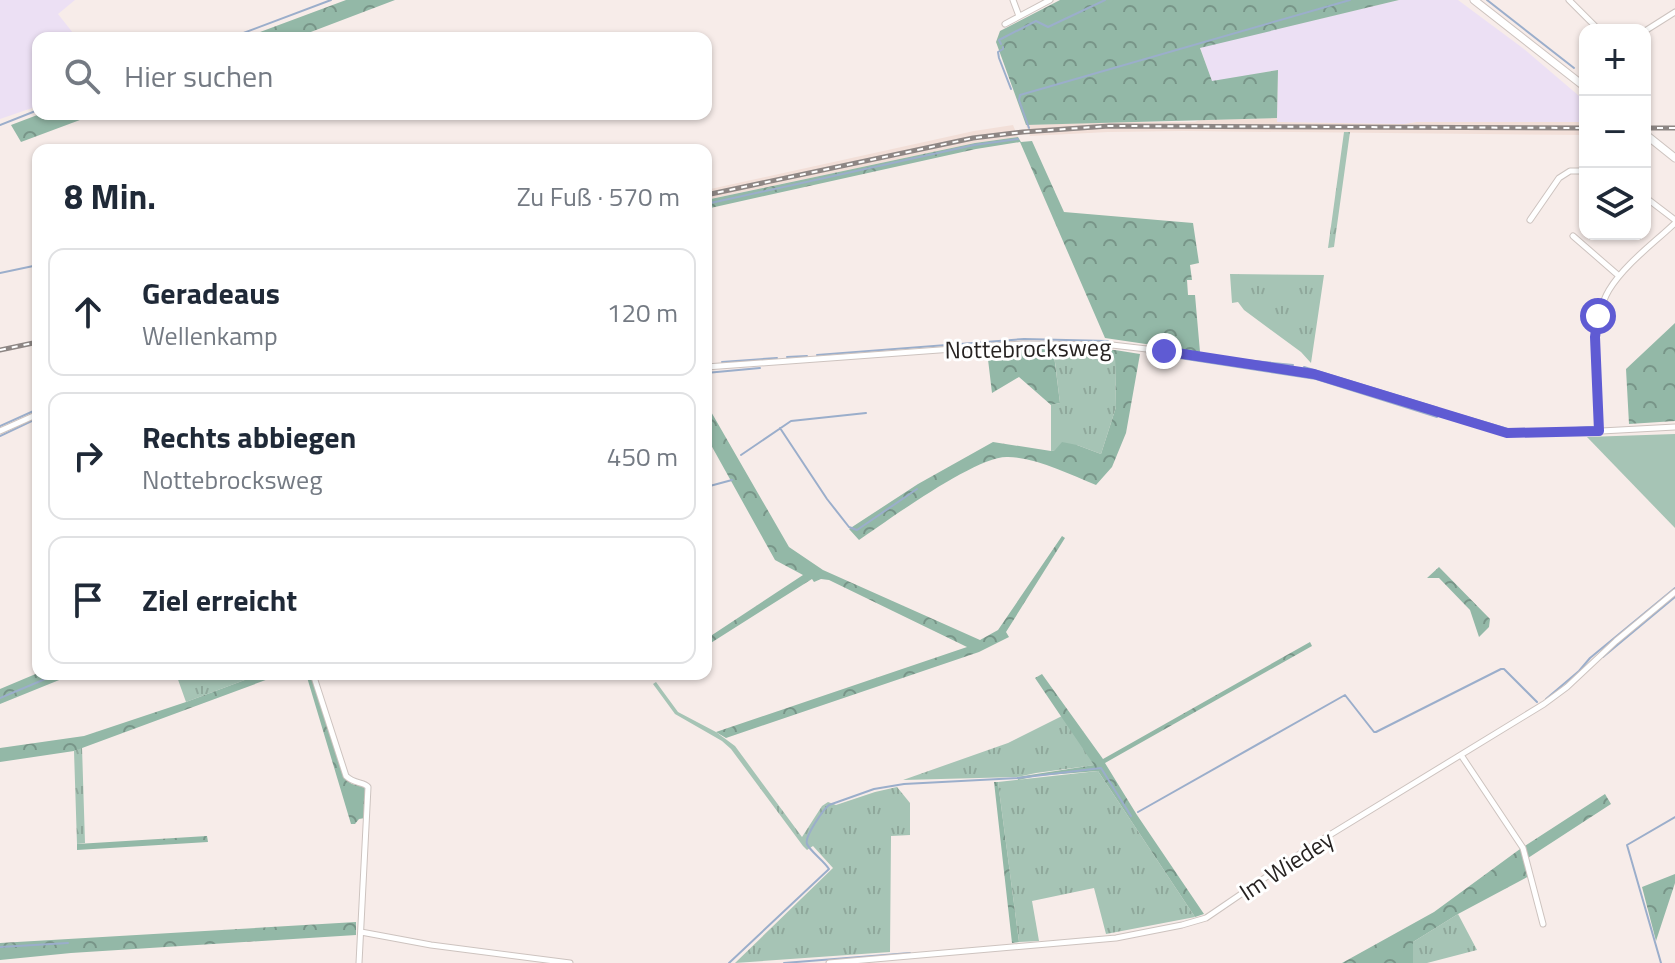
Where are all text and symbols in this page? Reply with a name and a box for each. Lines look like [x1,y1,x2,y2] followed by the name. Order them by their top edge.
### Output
[1579,24,1651,240] map controls
[1579,24,1651,96] button: +
[32,32,712,120] search box
[124,53,273,99] text: Hier suchen
[60,54,104,98] icon: search
[1579,96,1651,168] button: −
[1579,168,1651,240] button: layers
[64,170,156,222] text: 8 Min.
[517,177,680,216] text: Zu Fuß · 570 m
[142,270,280,316] text: Geradeaus
[66,290,110,334] icon: ahead
[607,293,678,332] text: 120 m
[1580,298,1616,334] route start
[142,316,278,355] text: Wellenkamp
[944,329,1112,367] street label: Nottebrocksweg
[1146,333,1182,369] route end
[142,414,356,460] text: Rechts abbiegen
[66,434,110,478] icon: right
[607,437,678,476] text: 450 m
[142,460,323,499] text: Nottebrocksweg
[142,577,297,623] text: Ziel erreicht
[66,578,110,622] icon: arrive
[1232,821,1341,909] street label: Im Wiedey

